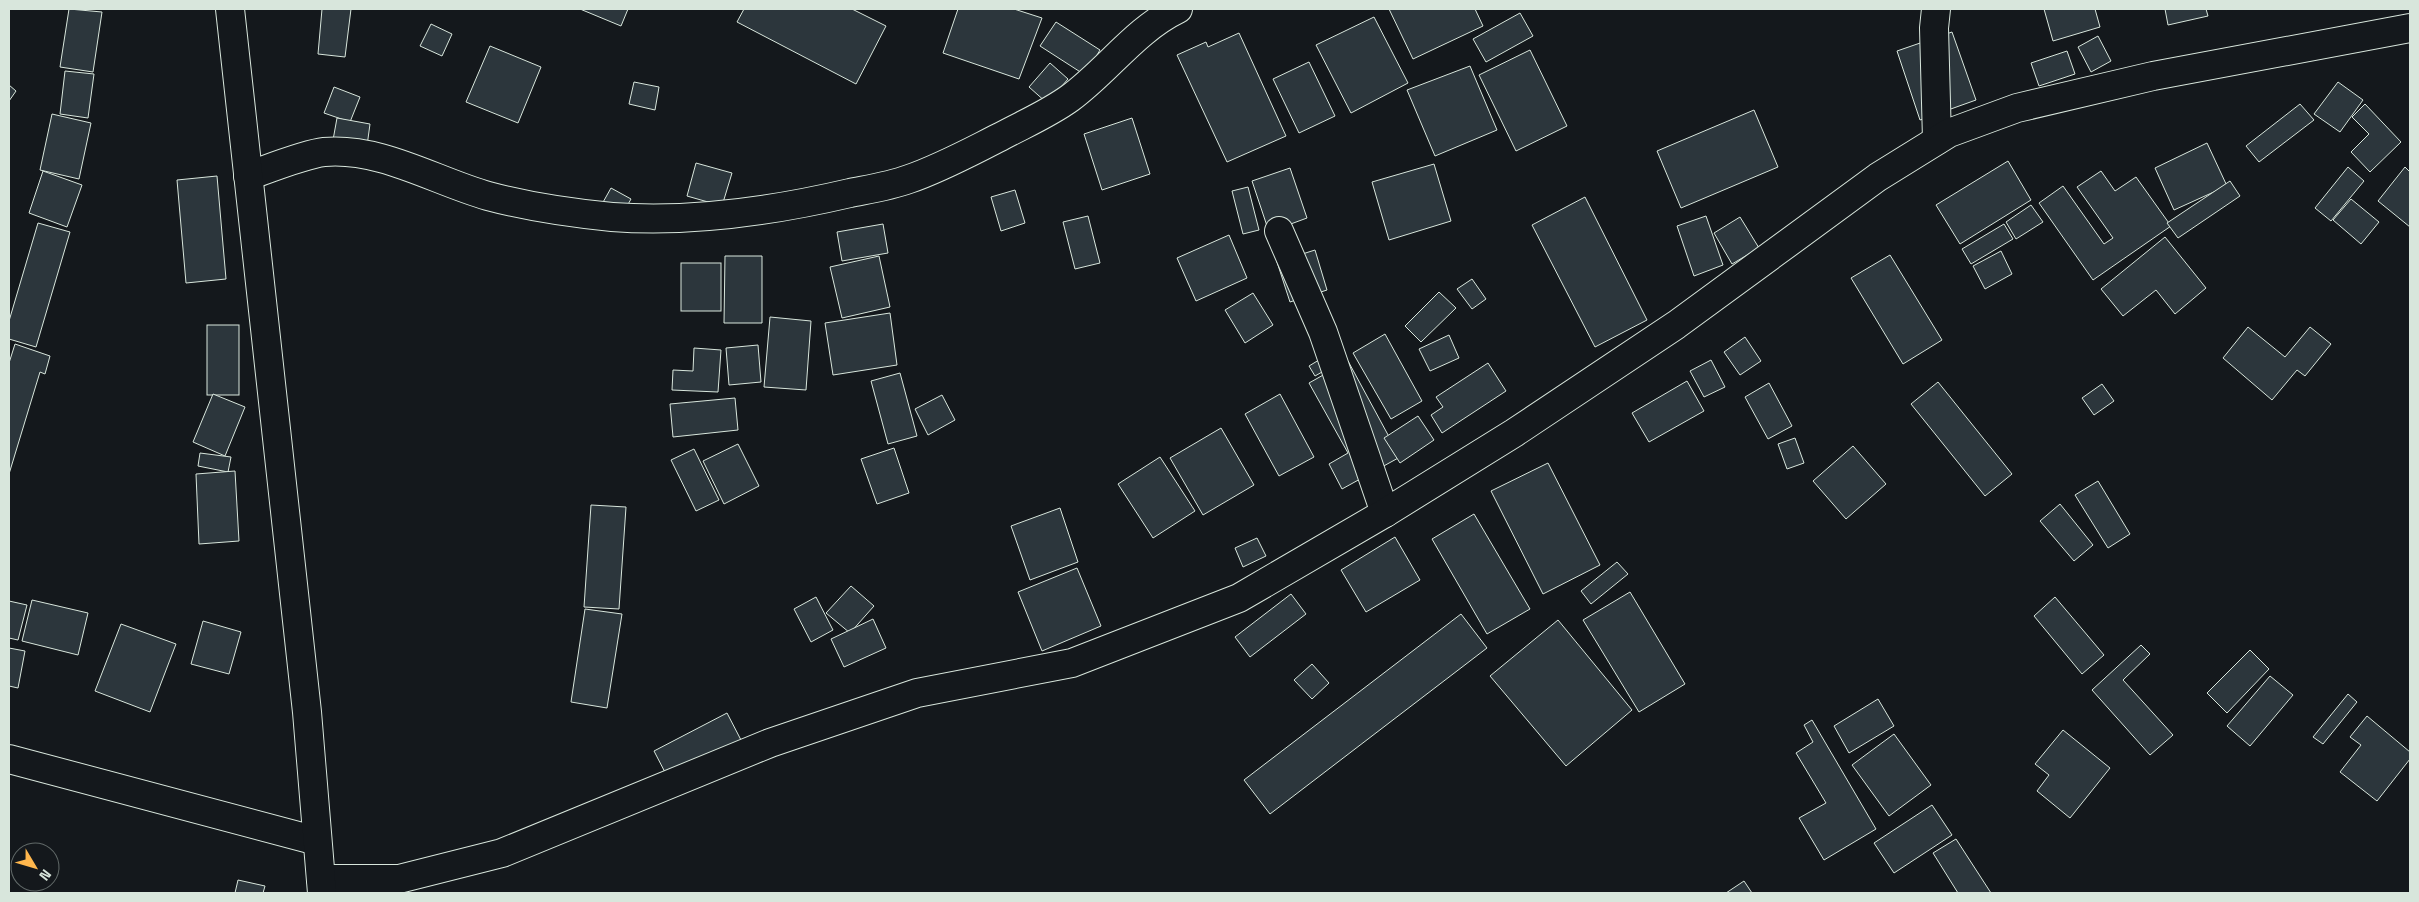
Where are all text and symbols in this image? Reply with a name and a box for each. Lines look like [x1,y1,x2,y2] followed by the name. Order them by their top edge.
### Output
[10,842,60,892] north arrow
[35,866,55,884] text: N

